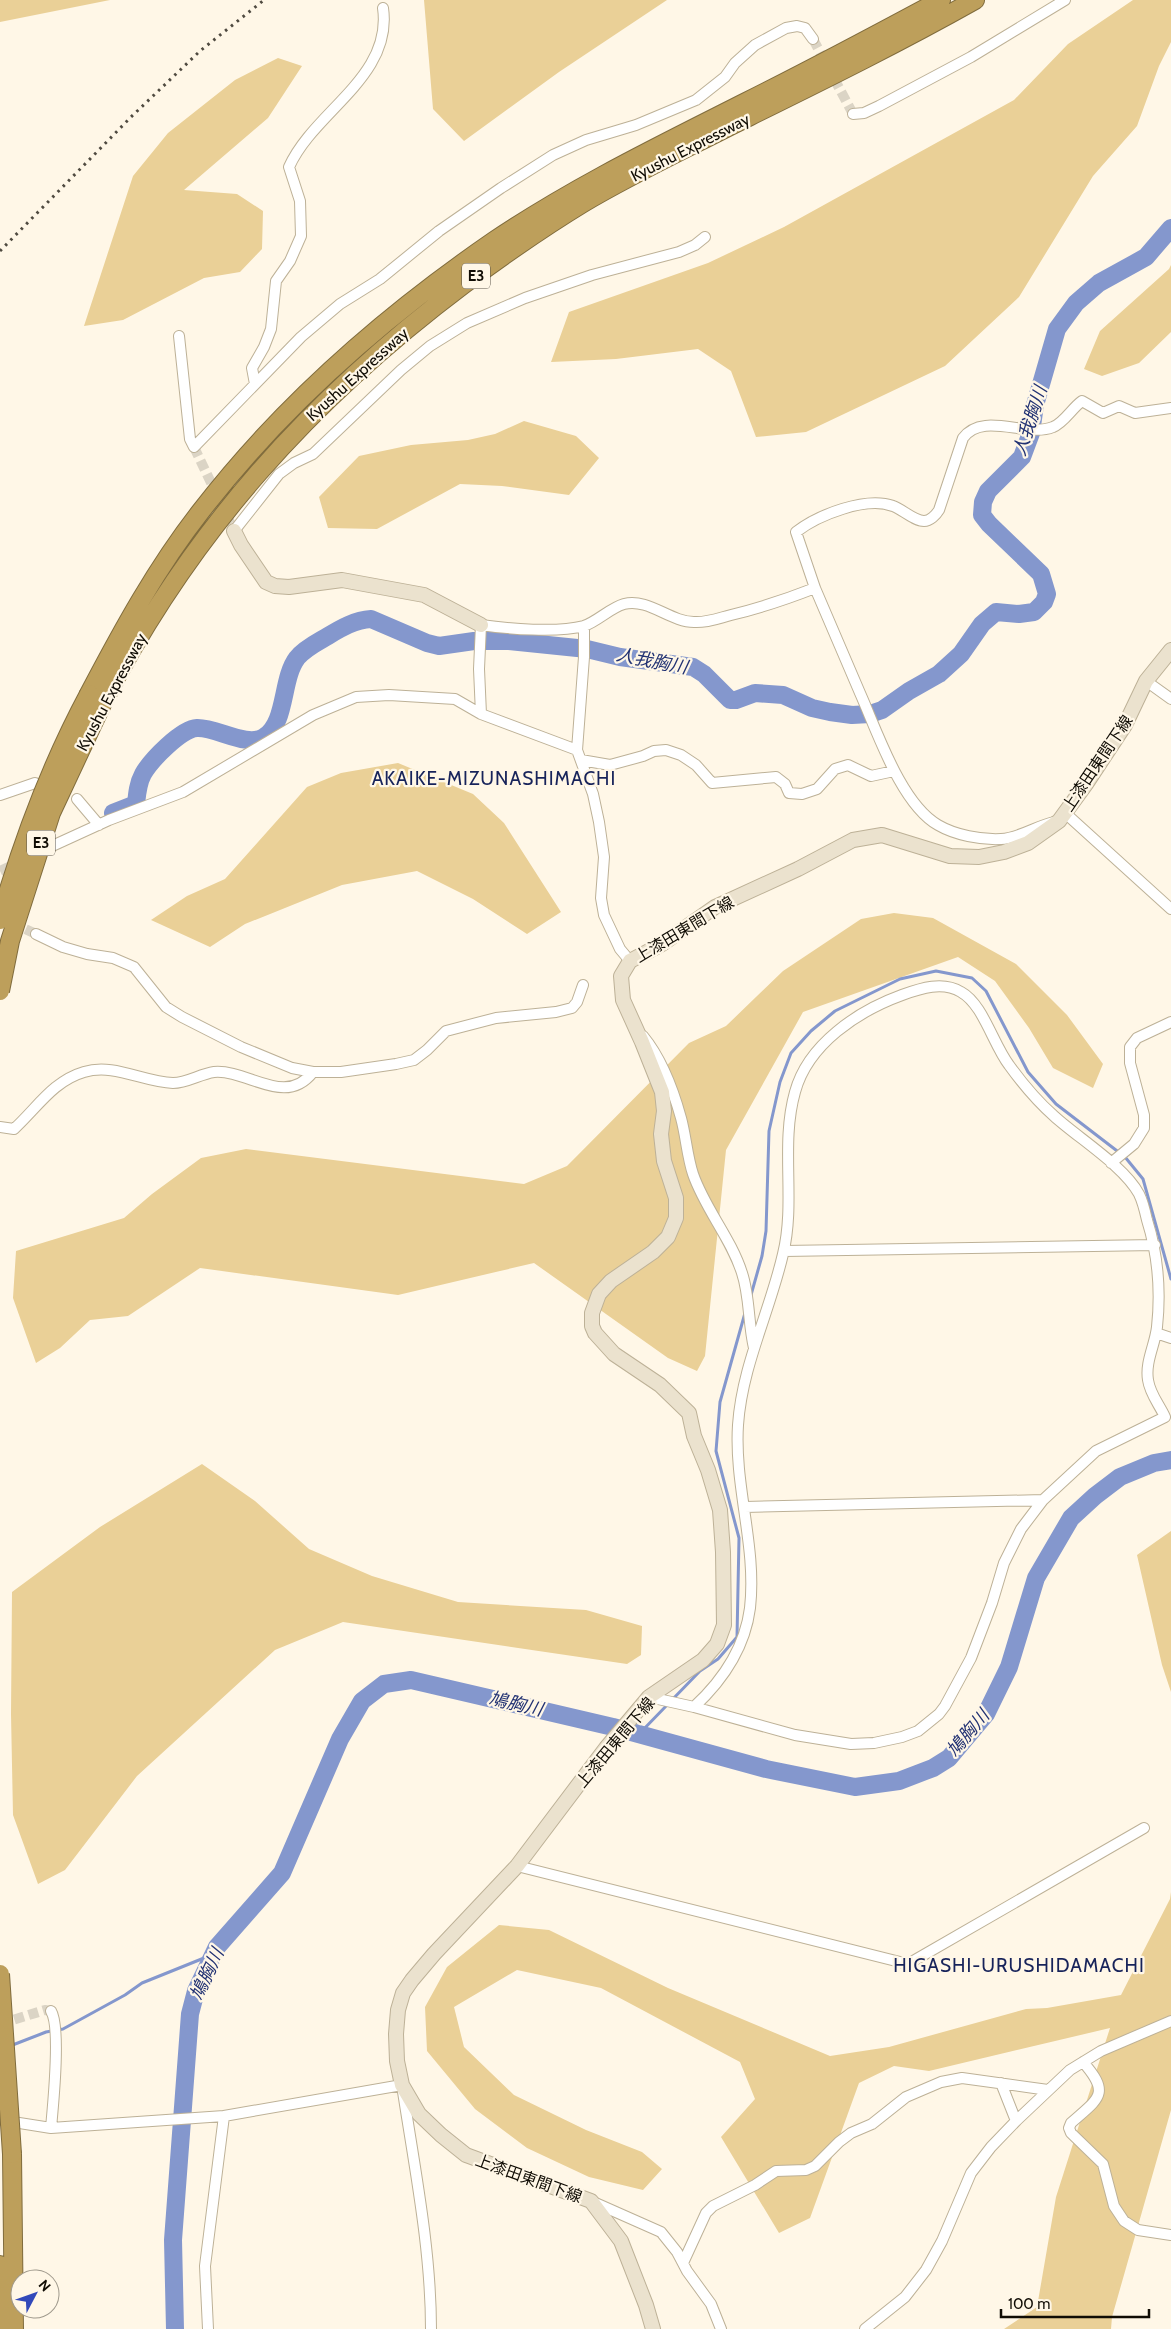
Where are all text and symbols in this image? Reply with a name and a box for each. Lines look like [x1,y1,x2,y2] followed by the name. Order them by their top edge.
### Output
[628,109,753,186] street label: Kyushu Expressway
[462,264,490,288] road number: E3
[302,324,412,425] street label: Kyushu Expressway
[1008,381,1052,459] water label: 人我胸川
[72,630,150,754] street label: Kyushu Expressway
[615,643,691,679] water label: 人我胸川
[1058,712,1137,815] street label: 上漆田東間下線
[372,767,616,790] district label: AKAIKE-MIZUNASHIMACHI
[27,830,55,856] road number: E3
[631,892,737,966] street label: 上漆田東間下線
[487,1687,547,1721] water label: 鳩胸川
[572,1693,659,1791] street label: 上漆田東間下線
[942,1704,995,1761] water label: 鳩胸川
[186,1943,229,2003] water label: 鳩胸川
[893,1954,1145,1977] district label: HIGASHI-URUSHIDAMACHI
[473,2150,585,2207] street label: 上漆田東間下線
[10,2269,60,2319] north arrow
[35,2276,55,2295] text: N
[1001,2286,1148,2318] scale bar
[1008,2295,1050,2313] text: 100 m

